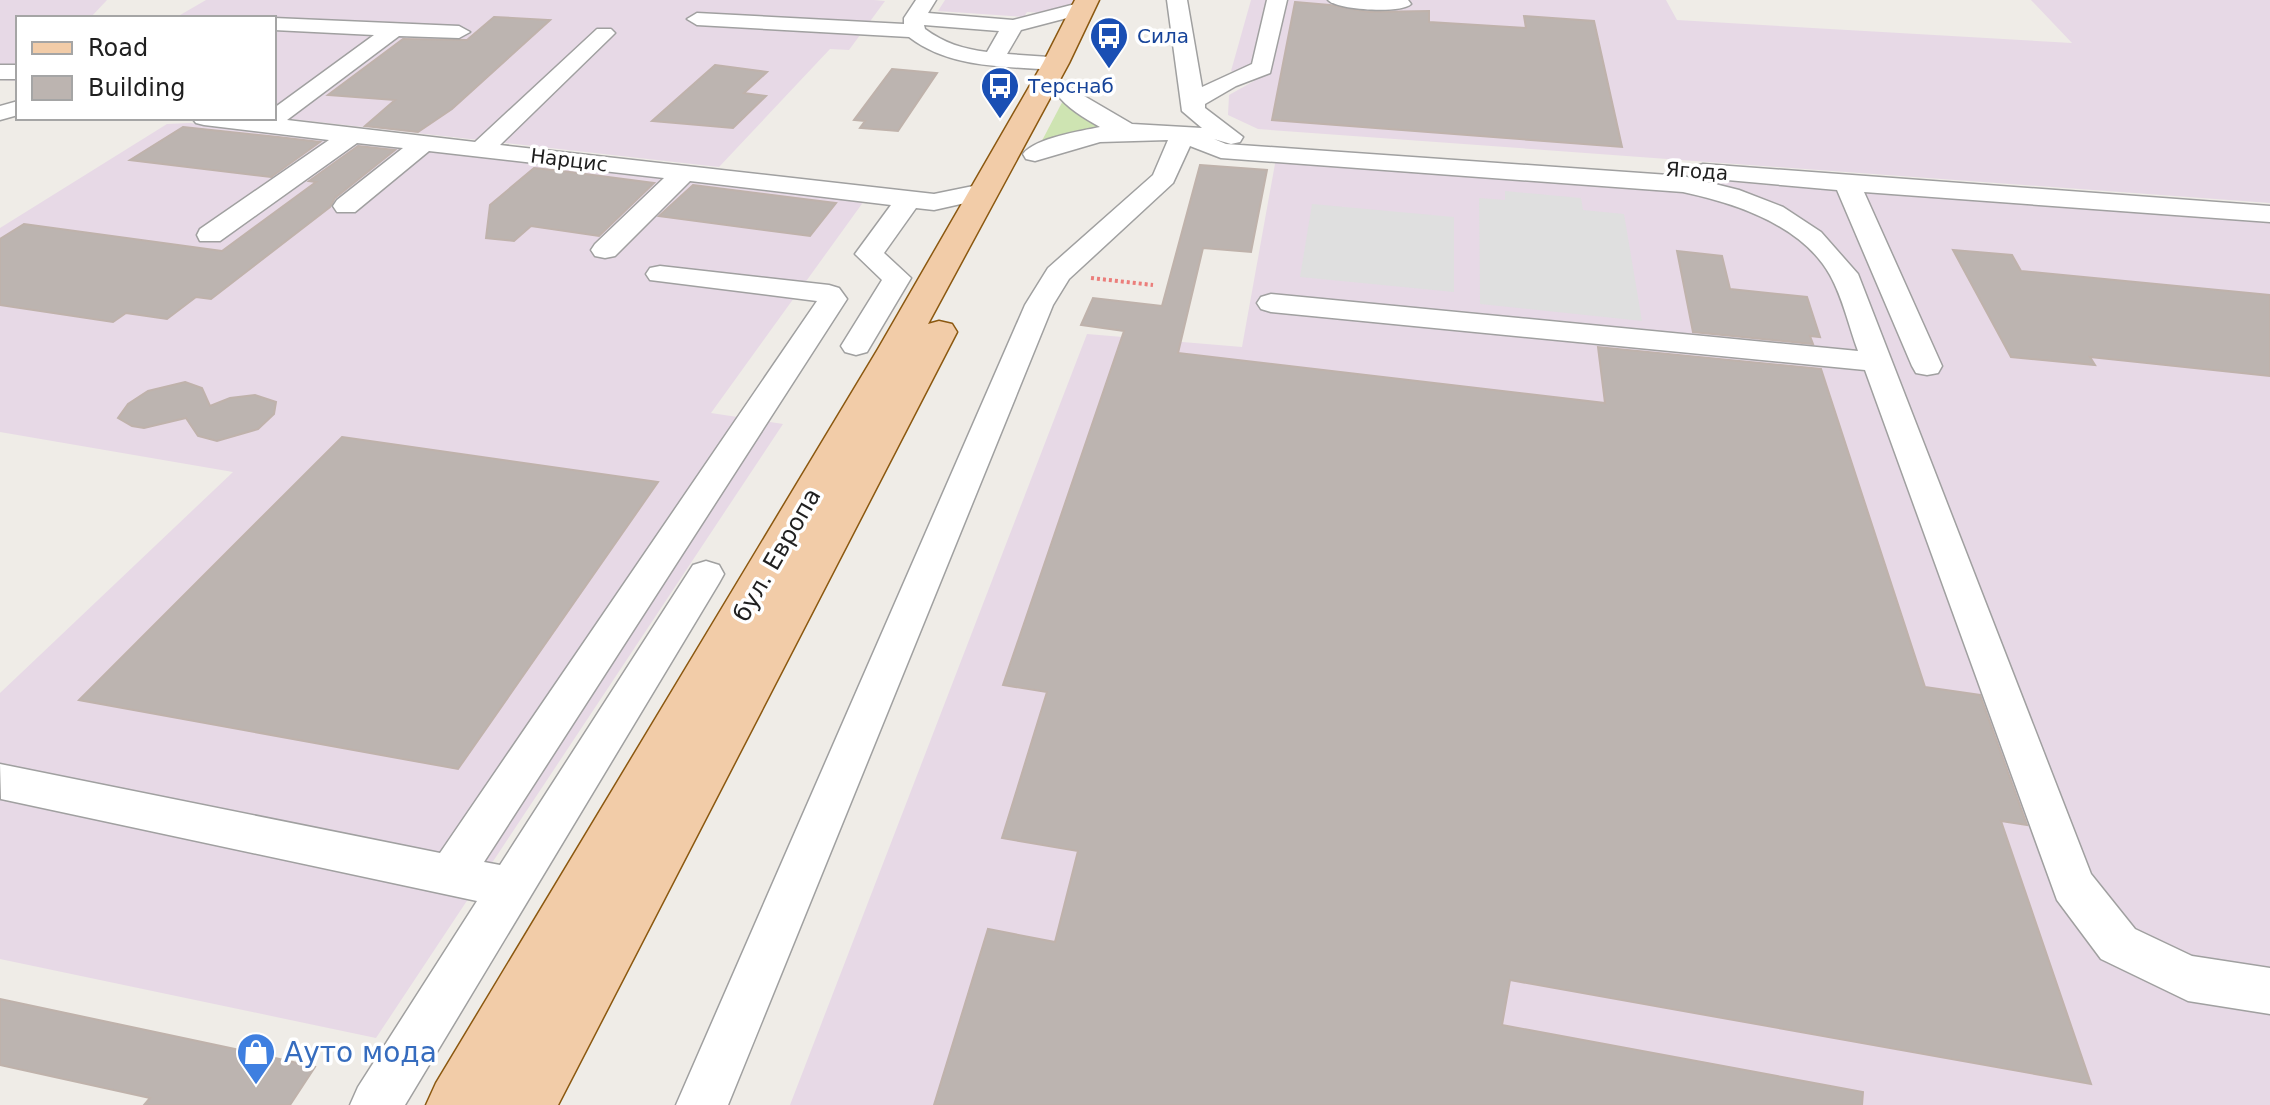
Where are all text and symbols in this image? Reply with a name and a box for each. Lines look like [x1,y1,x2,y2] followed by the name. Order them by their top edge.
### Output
[1088,15,1130,70] bus stop icon: Сила
[16,16,276,120] legend
[1137,24,1189,48] place label: Сила
[88,34,148,62] text: Road
[979,65,1021,120] bus stop icon: Терснаб
[88,74,185,102] text: Building
[1027,74,1114,98] place label: Терснаб
[529,143,609,177] street label: Нарцис
[1665,157,1729,185] street label: Ягода
[728,483,826,627] street label: бул. Европа
[235,1031,277,1086] shop icon: Ауто мода
[284,1036,437,1069] place label: Ауто мода

